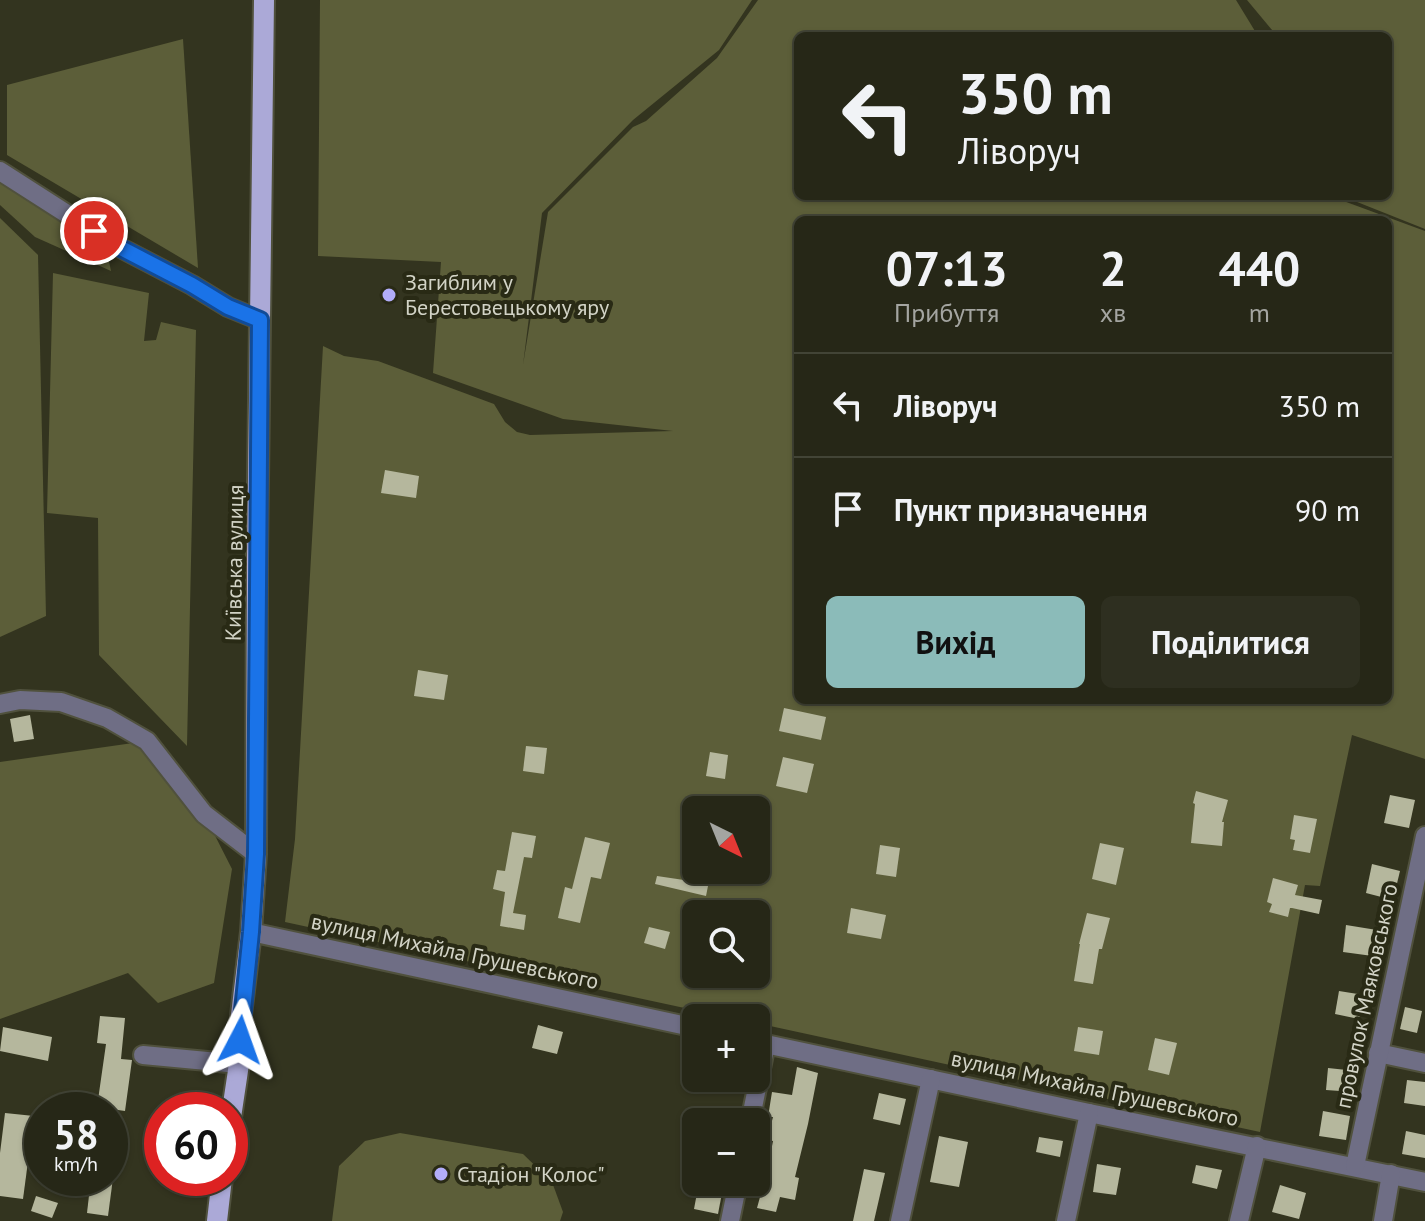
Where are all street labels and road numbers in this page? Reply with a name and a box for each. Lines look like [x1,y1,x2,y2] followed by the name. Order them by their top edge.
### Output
[219,485,249,641] street label: Київська вулиця
[1328,881,1404,1111] street label: провулок Маяковського
[309,907,601,995] street label: вулиця Михайла Грушевського
[949,1044,1241,1132] street label: вулиця Михайла Грушевського

